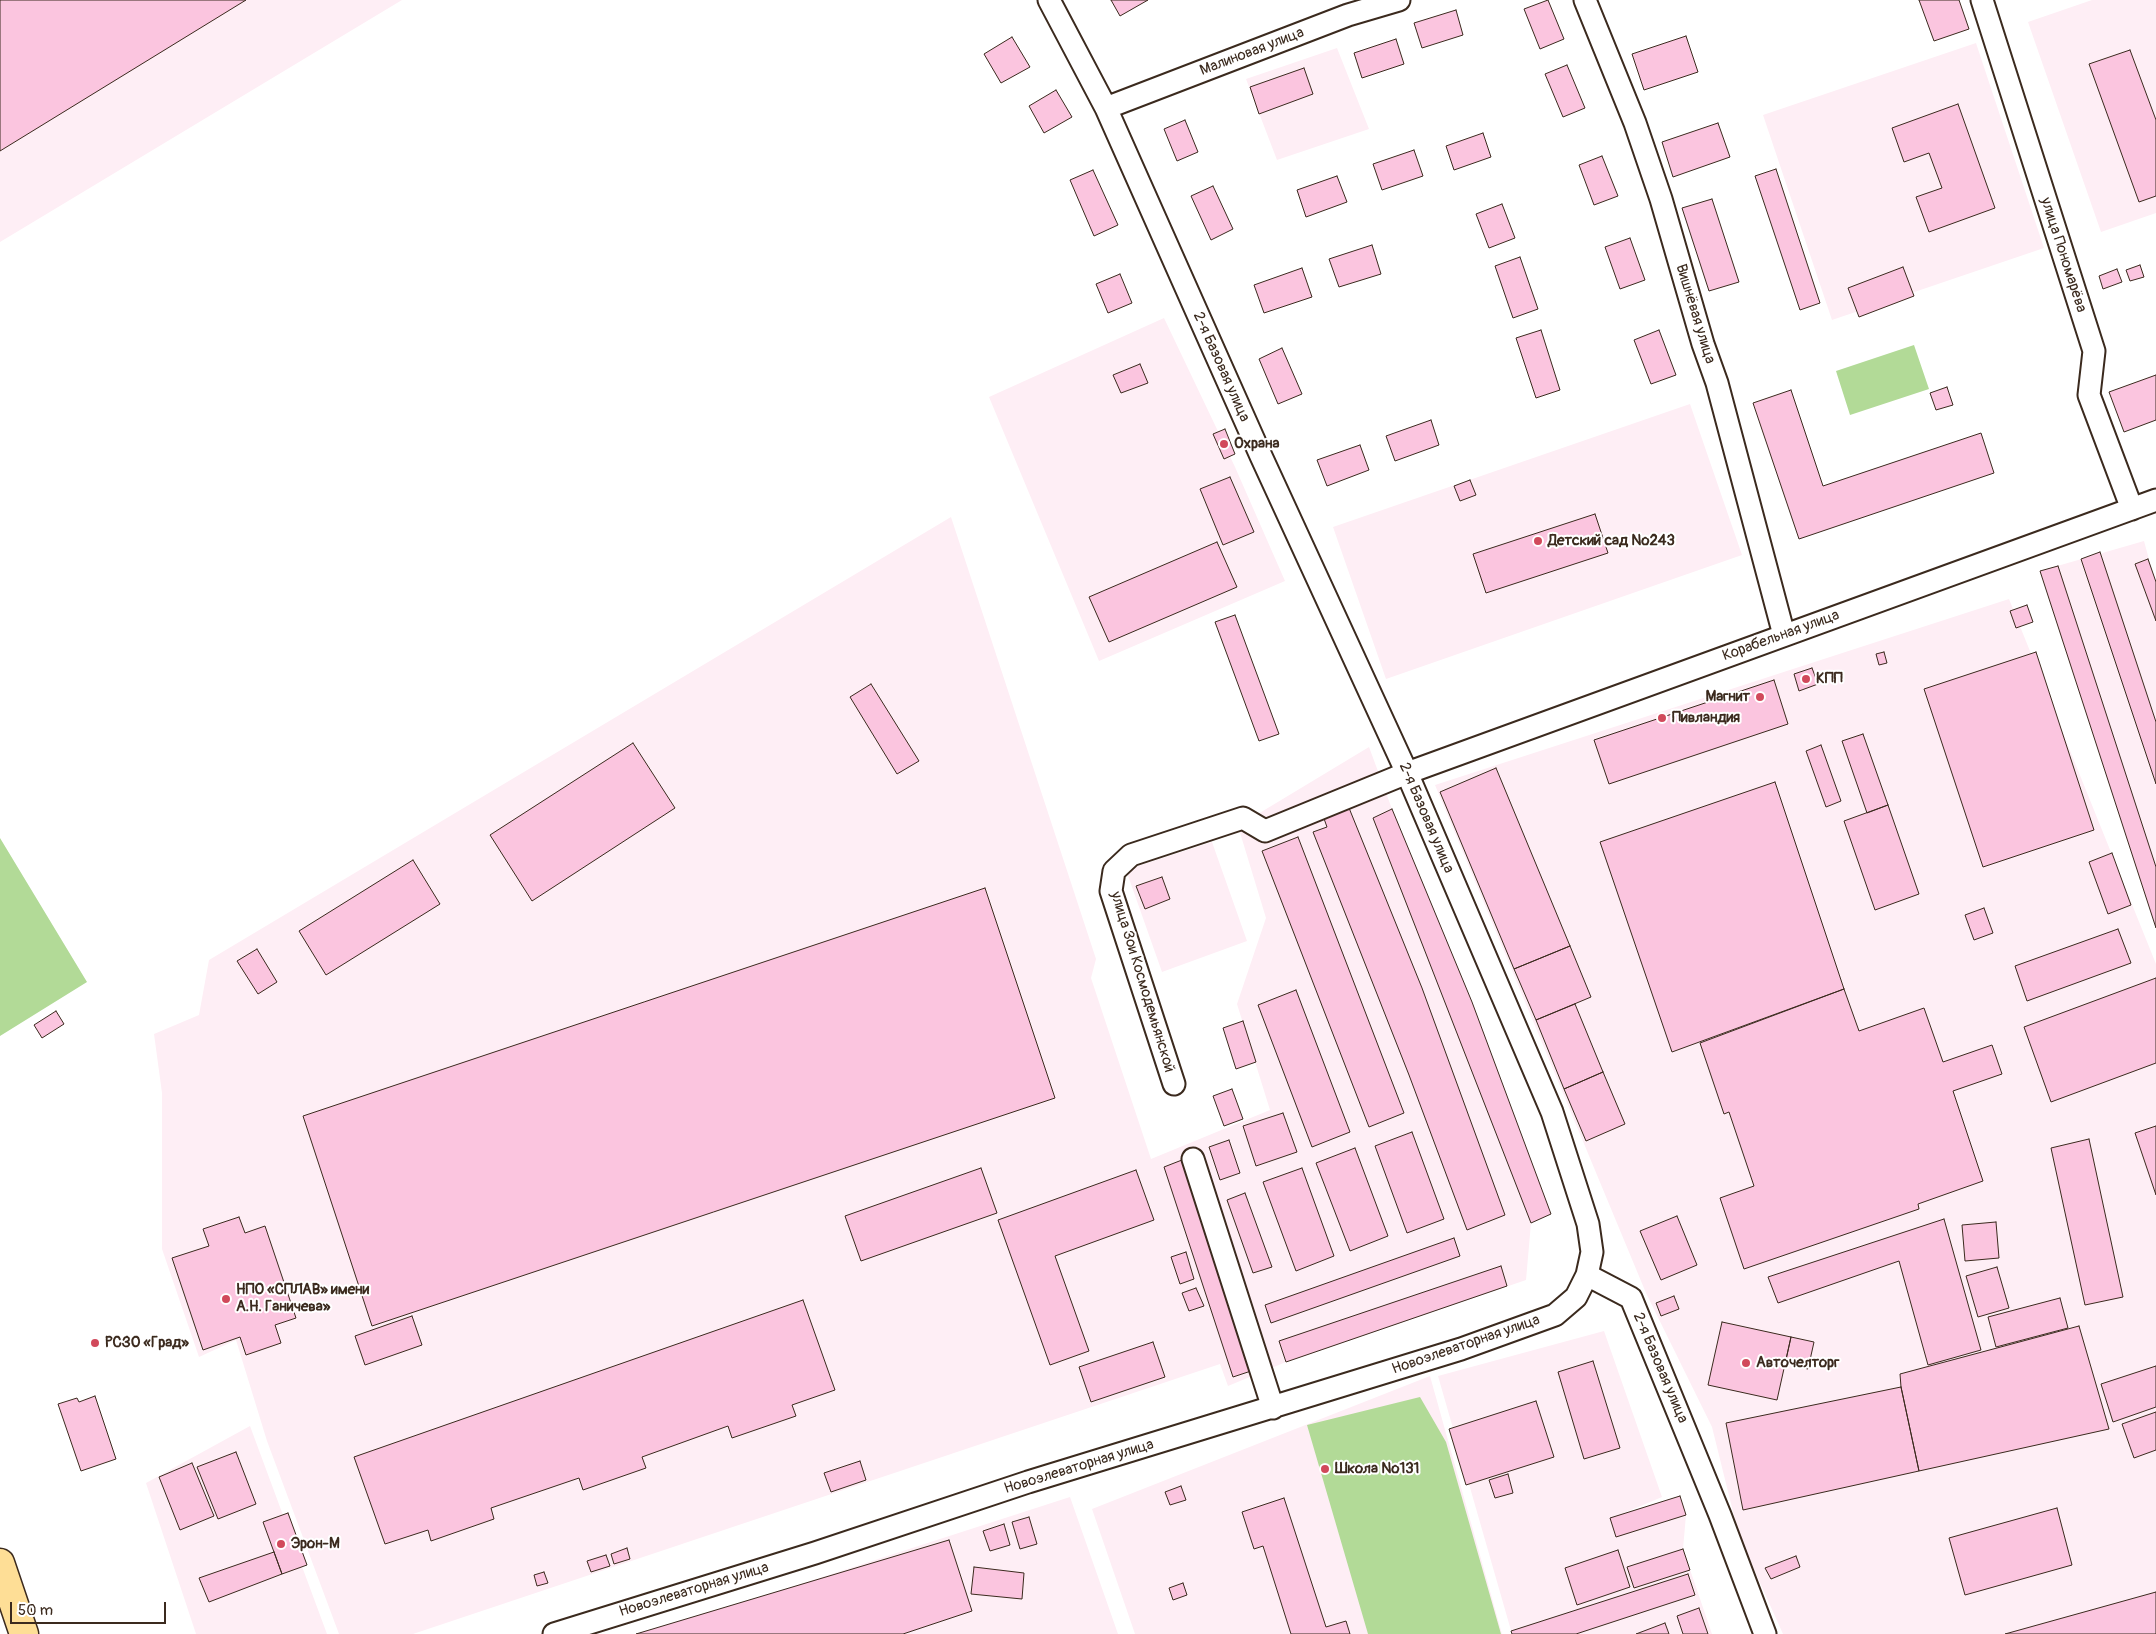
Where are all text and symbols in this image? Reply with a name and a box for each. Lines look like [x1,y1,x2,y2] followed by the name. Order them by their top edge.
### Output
[1197,24,1307,80] street label: Малиновая улица
[2036,195,2090,315] street label: улица Пономарёва
[1671,262,1719,366] street label: Вишнёвая улица
[1189,309,1253,425] street label: 2-я Базовая улица
[1234,435,1280,453] place label: Охрана
[1218,438,1230,450] marker: Охрана
[1548,532,1675,550] place label: Детский сад №243
[1532,535,1544,547] marker: Детский сад №243
[1720,606,1842,666] street label: Корабельная улица
[1816,670,1843,688] place label: КПП
[1800,673,1812,685] marker: КПП
[1705,688,1750,706] place label: Магнит
[1754,691,1766,703] marker: Магнит
[1672,709,1740,727] place label: Пивландия
[1656,712,1668,724] marker: Пивландия
[1395,760,1457,876] street label: 2-я Базовая улица
[1106,889,1178,1075] street label: улица Зои Космодемьянской
[236,1281,369,1316] place label: НПО «СПЛАВ» имени А.Н. Ганичева»
[220,1293,232,1305] marker: НПО «СПЛАВ» имени А.Н. Ганичева»
[1629,1310,1691,1426] street label: 2-я Базовая улица
[1390,1311,1542,1379] street label: Новоэлеваторная улица
[105,1334,189,1352] place label: РСЗО «Град»
[89,1337,101,1349] marker: РСЗО «Град»
[1756,1354,1839,1372] place label: Авточелторг
[1740,1357,1752,1369] marker: Авточелторг
[1002,1436,1156,1498] street label: Новоэлеваторная улица
[1335,1460,1419,1478] place label: Школа №131
[1319,1463,1331,1475] marker: Школа №131
[291,1535,340,1553] place label: Эрон-М
[275,1538,287,1550] marker: Эрон-М
[617,1559,771,1621] street label: Новоэлеваторная улица
[12,1592,169,1624] scale bar
[18,1601,53,1620] text: 50 m

